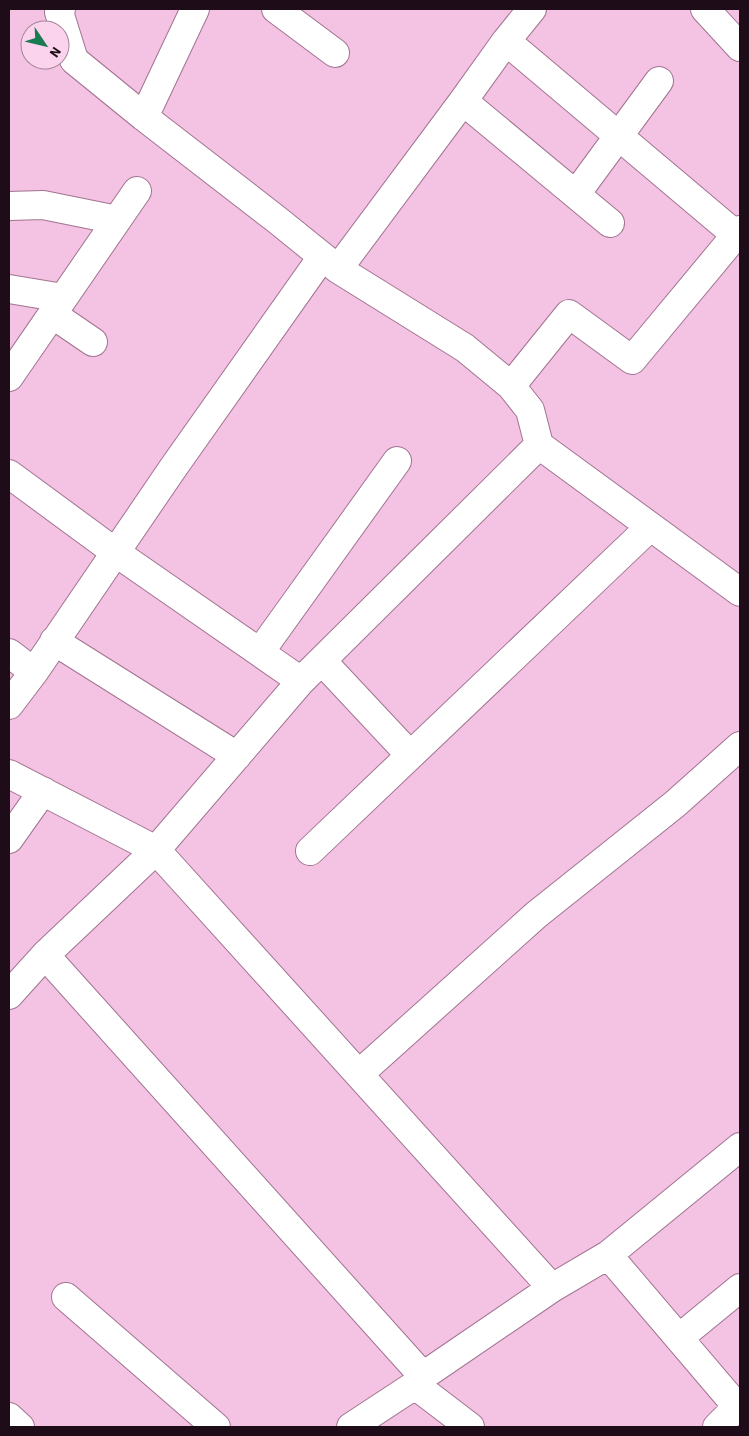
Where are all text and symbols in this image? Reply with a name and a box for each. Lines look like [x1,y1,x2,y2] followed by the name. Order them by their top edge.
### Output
[20,20,70,70] north arrow
[44,42,66,61] text: N

